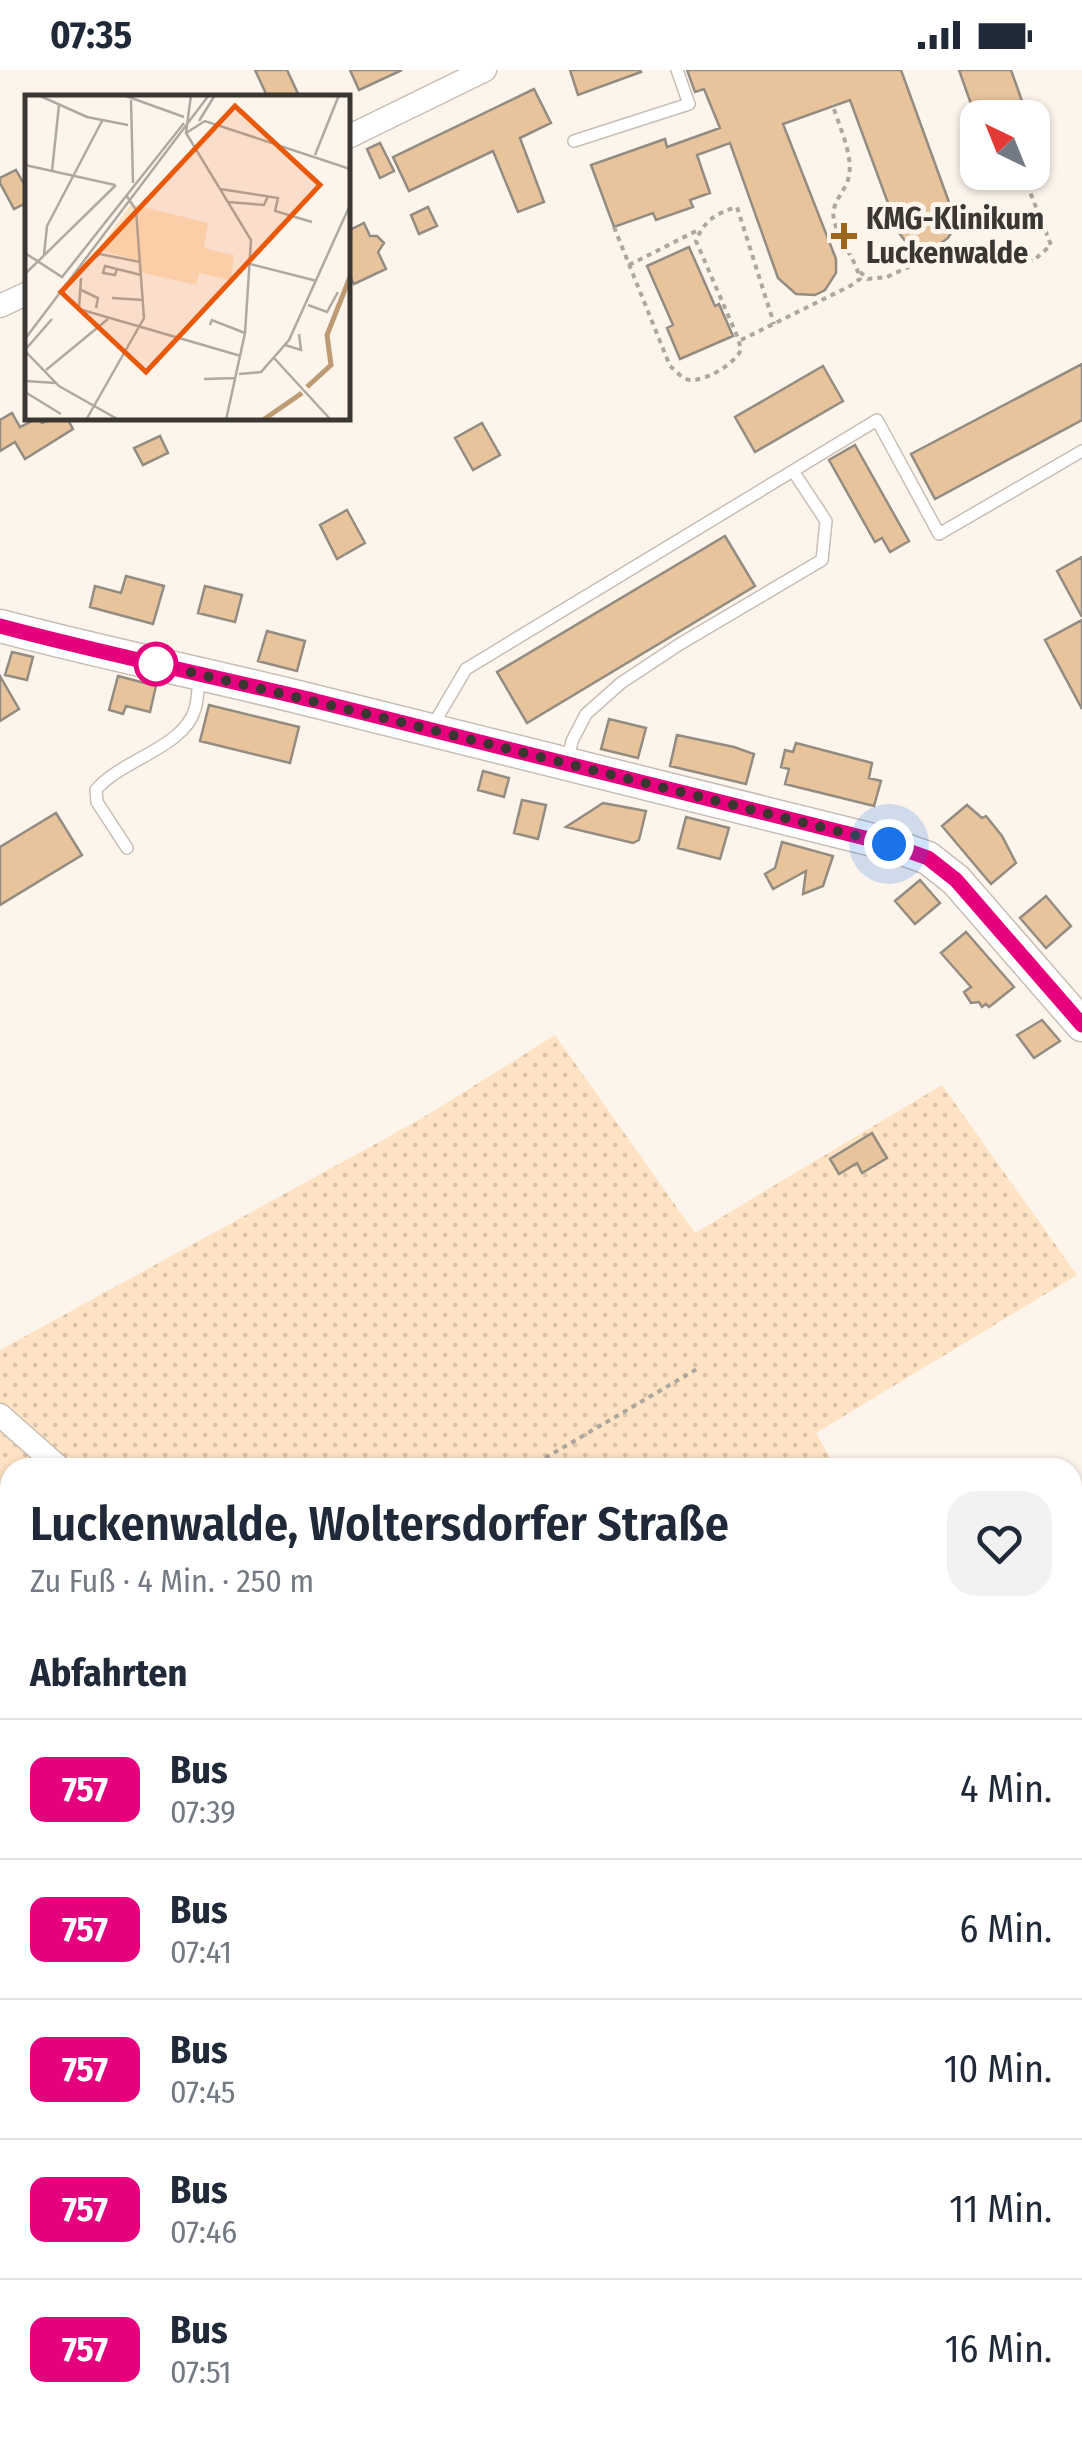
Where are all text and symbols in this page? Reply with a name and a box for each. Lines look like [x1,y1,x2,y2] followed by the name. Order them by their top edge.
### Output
[50,12,132,58] text: 07:35
[25,95,350,420] inset map
[960,100,1050,190] north arrow
[960,100,1050,190] map controls
[866,201,1044,271] place label: KMG-Klinikum Luckenwalde
[831,223,857,249] marker: KMG-Klinikum Luckenwalde
[135,643,177,685] unlabelled marker
[864,819,914,869] your location
[947,1491,1052,1596] button: heart
[30,1495,729,1553] text: Luckenwalde, Woltersdorfer Straße
[30,1562,314,1600] text: Zu Fuß · 4 Min. · 250 m
[30,1650,188,1696] text: Abfahrten
[170,1747,228,1793] text: Bus
[960,1766,1052,1812] text: 4 Min.
[62,1768,108,1810] text: 757
[170,1793,236,1831] text: 07:39
[170,1887,228,1933] text: Bus
[960,1906,1052,1952] text: 6 Min.
[62,1908,108,1950] text: 757
[170,1933,232,1971] text: 07:41
[170,2027,228,2073] text: Bus
[944,2046,1052,2092] text: 10 Min.
[62,2048,108,2090] text: 757
[170,2073,236,2111] text: 07:45
[170,2167,228,2213] text: Bus
[949,2186,1052,2232] text: 11 Min.
[62,2188,108,2230] text: 757
[170,2213,237,2251] text: 07:46
[170,2307,228,2353] text: Bus
[945,2326,1052,2372] text: 16 Min.
[62,2328,108,2370] text: 757
[170,2353,232,2391] text: 07:51

